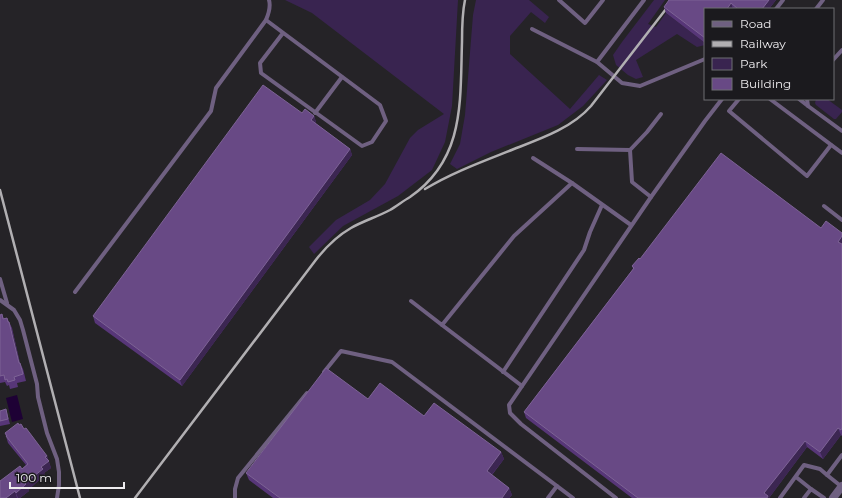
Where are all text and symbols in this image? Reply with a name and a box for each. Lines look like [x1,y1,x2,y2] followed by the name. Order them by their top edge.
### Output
[704,8,834,100] legend
[740,16,771,31] text: Road
[740,36,786,51] text: Railway
[740,56,768,71] text: Park
[740,76,791,91] text: Building
[10,464,124,490] scale bar
[16,470,52,485] text: 100 m

